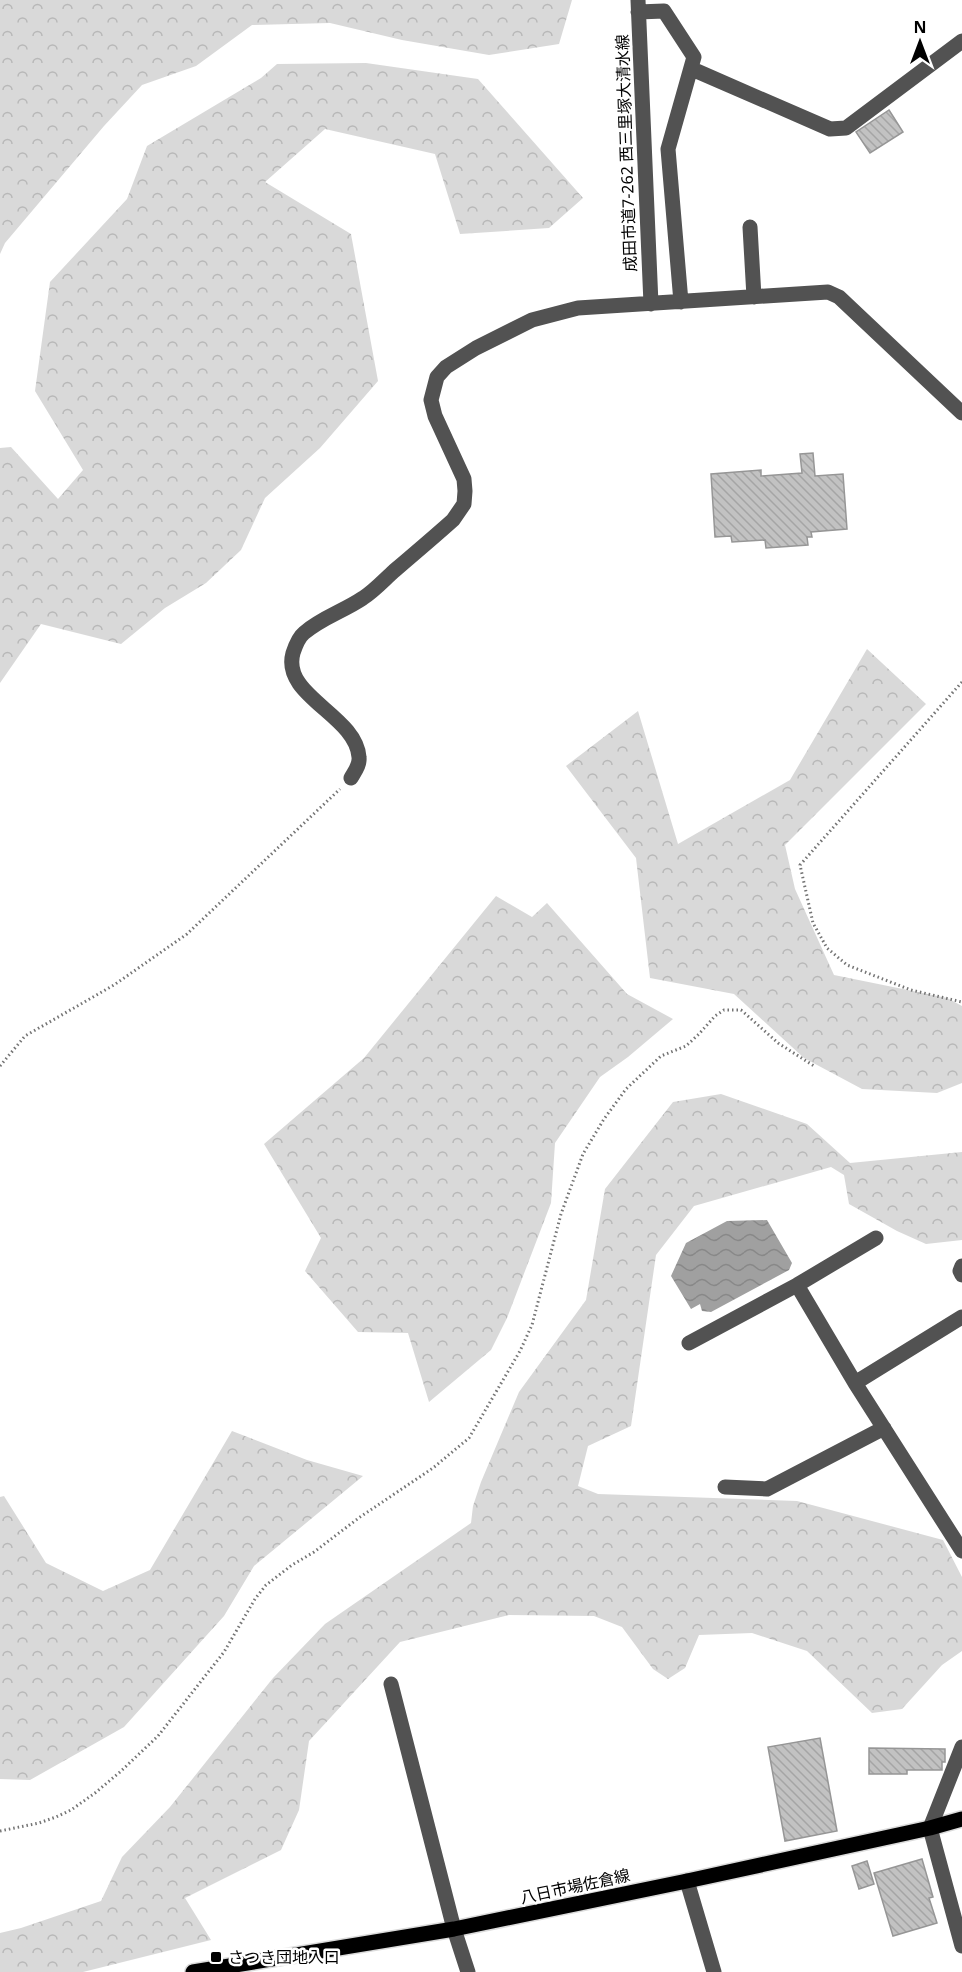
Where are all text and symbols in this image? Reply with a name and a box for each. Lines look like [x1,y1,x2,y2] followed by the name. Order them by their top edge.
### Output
[890,12,950,72] north arrow
[913,16,927,38] text: N
[611,34,641,272] street label: 成田市道7-262 西三里塚大清水線
[518,1864,632,1908] street label: 八日市場佐倉線
[228,1946,340,1968] place label: さつき団地入口
[209,1950,223,1964] marker: さつき団地入口

